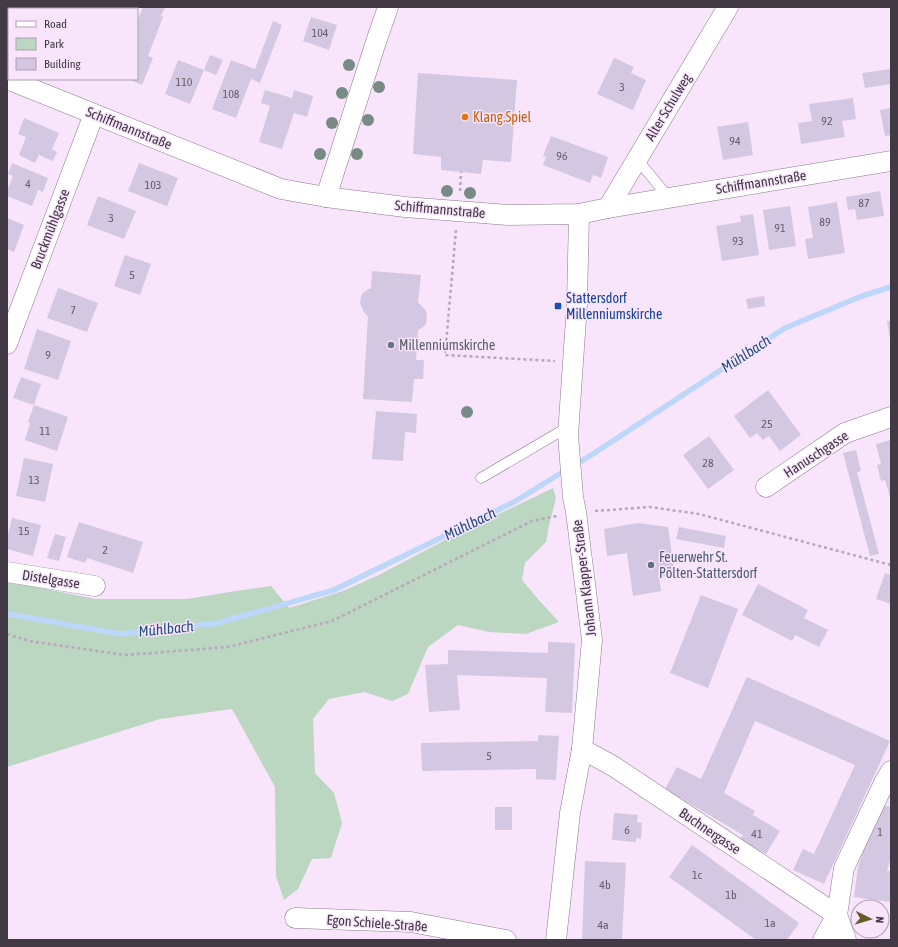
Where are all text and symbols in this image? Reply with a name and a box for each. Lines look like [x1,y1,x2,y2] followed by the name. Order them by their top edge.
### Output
[8,8,138,80] legend
[44,17,67,31] text: Road
[312,26,329,40] house number: 104
[44,37,65,51] text: Park
[44,57,82,71] text: Building
[642,70,694,144] street label: Alter Schulweg
[176,75,193,89] house number: 110
[619,80,625,94] house number: 3
[223,87,240,101] house number: 108
[84,104,174,152] street label: Schiffmannstraße
[473,109,531,125] place label: Klang.Spiel
[460,112,470,122] marker: Klang.Spiel
[821,114,833,128] house number: 92
[729,134,741,148] house number: 94
[556,149,568,163] house number: 96
[715,167,807,197] street label: Schiffmannstraße
[25,177,31,191] house number: 4
[145,178,161,192] house number: 103
[27,187,73,271] street label: Bruckmühlgasse
[858,196,870,210] house number: 87
[394,197,486,221] street label: Schiffmannstraße
[108,211,114,225] house number: 3
[819,215,831,229] house number: 89
[774,221,786,235] house number: 91
[732,234,744,248] house number: 93
[129,268,135,282] house number: 5
[566,290,662,322] place label: Stattersdorf Millenniumskirche
[553,301,563,311] marker: Stattersdorf Millenniumskirche
[70,303,76,317] house number: 7
[718,331,774,376] water label: Mühlbach
[399,337,495,353] place label: Millenniumskirche
[386,340,396,350] marker: Millenniumskirche
[45,348,51,362] house number: 9
[761,417,773,431] house number: 25
[39,424,51,438] house number: 11
[781,427,851,481] street label: Hanuschgasse
[702,456,714,470] house number: 28
[28,473,40,487] house number: 13
[441,504,498,543] water label: Mühlbach
[569,519,599,637] street label: Johann Klapper-Straße
[18,524,30,538] house number: 15
[102,543,108,557] house number: 2
[659,549,758,581] place label: Feuerwehr St. Pölten-Stattersdorf
[646,560,656,570] marker: Feuerwehr St. Pölten-Stattersdorf
[21,567,81,591] street label: Distelgasse
[137,617,194,640] water label: Mühlbach
[486,749,492,763] house number: 5
[676,805,744,857] street label: Buchnergasse
[624,823,630,837] house number: 6
[877,825,883,839] house number: 1
[751,827,763,841] house number: 41
[692,868,703,882] house number: 1c
[599,878,611,892] house number: 4b
[725,888,737,902] house number: 1b
[850,899,890,939] north arrow
[326,911,428,935] street label: Egon Schiele-Straße
[764,916,776,930] house number: 1a
[874,916,886,924] text: N
[597,918,609,932] house number: 4a

